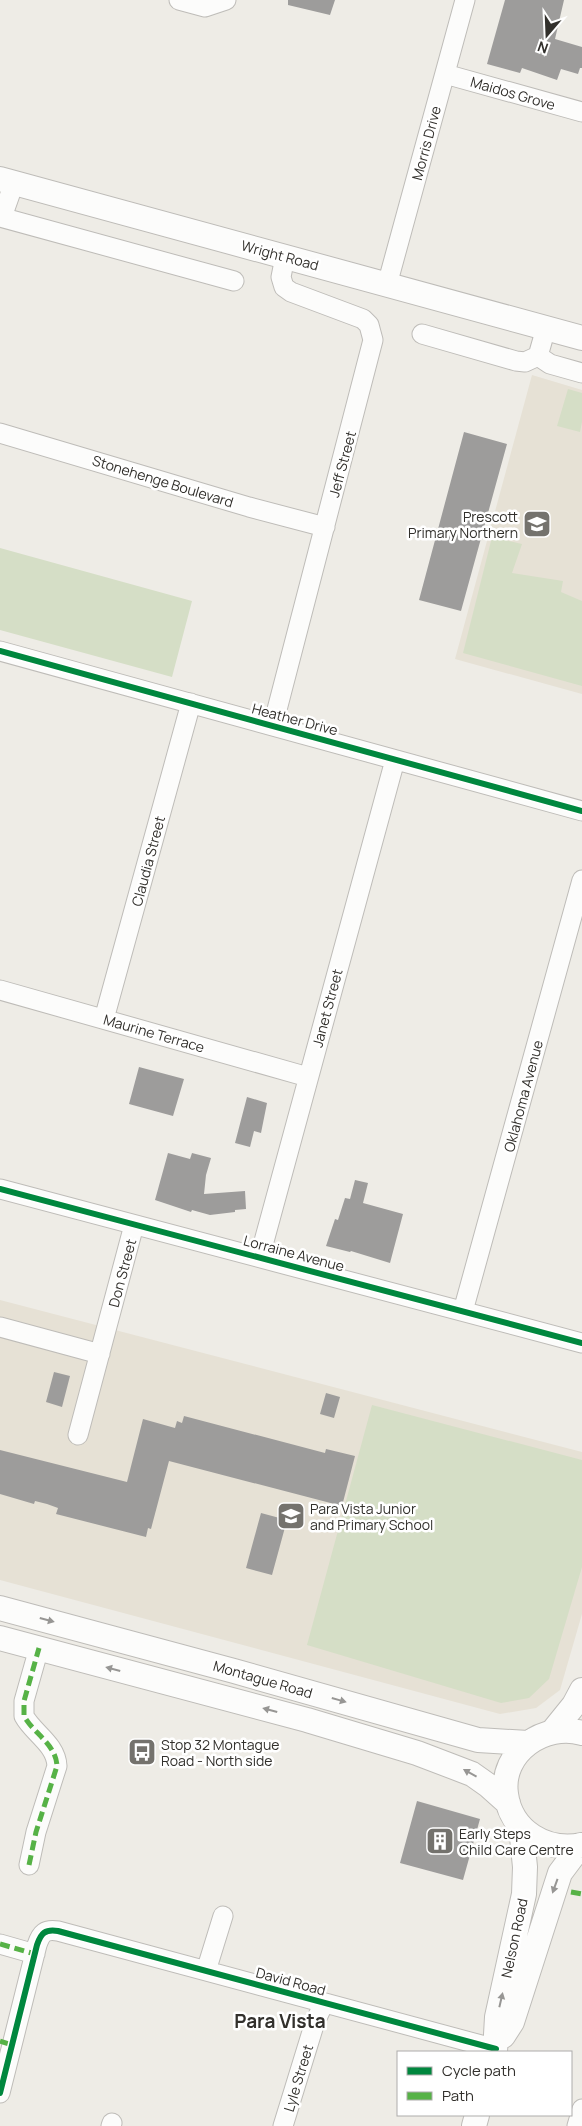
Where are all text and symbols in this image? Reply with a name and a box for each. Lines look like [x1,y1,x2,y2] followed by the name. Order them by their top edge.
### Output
[522,10,572,60] north arrow
[535,37,550,58] text: N
[468,72,558,114] street label: Maidos Grove
[407,104,445,182] street label: Morris Drive
[239,236,321,274] street label: Wright Road
[324,428,360,499] street label: Jeff Street
[90,450,236,512] street label: Stonehenge Boulevard
[408,507,518,542] place label: Prescott Primary Northern
[522,509,552,539] school or university icon: Prescott Primary Northern
[250,698,340,740] street label: Heather Drive
[127,813,169,908] street label: Claudia Street
[307,966,347,1049] street label: Janet Street
[101,1010,207,1056] street label: Maurine Terrace
[499,1038,547,1154] street label: Oklahoma Avenue
[242,1230,346,1276] street label: Lorraine Avenue
[104,1236,140,1309] street label: Don Street
[310,1499,433,1534] place label: Para Vista Junior and Primary School
[276,1501,306,1531] school or university icon: Para Vista Junior and Primary School
[40,1617,55,1625] one-way arrow
[211,1656,315,1702] street label: Montague Road
[105,1665,120,1673] one-way arrow
[331,1697,346,1705] one-way arrow
[262,1705,277,1713] one-way arrow
[161,1735,279,1770] place label: Stop 32 Montague Road - North side
[127,1737,157,1767] bus stop icon: Stop 32 Montague Road - North side
[463,1769,478,1777] one-way arrow
[459,1824,574,1859] place label: Early Steps Child Care Centre
[425,1826,455,1856] building icon: Early Steps Child Care Centre
[551,1879,559,1894] one-way arrow
[496,1896,532,1980] street label: Nelson Road
[254,1963,328,1999] street label: David Road
[497,1993,505,2008] one-way arrow
[234,2008,326,2034] district label: Para Vista
[279,2042,317,2114] street label: Lyle Street
[397,2051,572,2116] legend
[442,2060,516,2081] text: Cycle path
[442,2085,474,2106] text: Path

